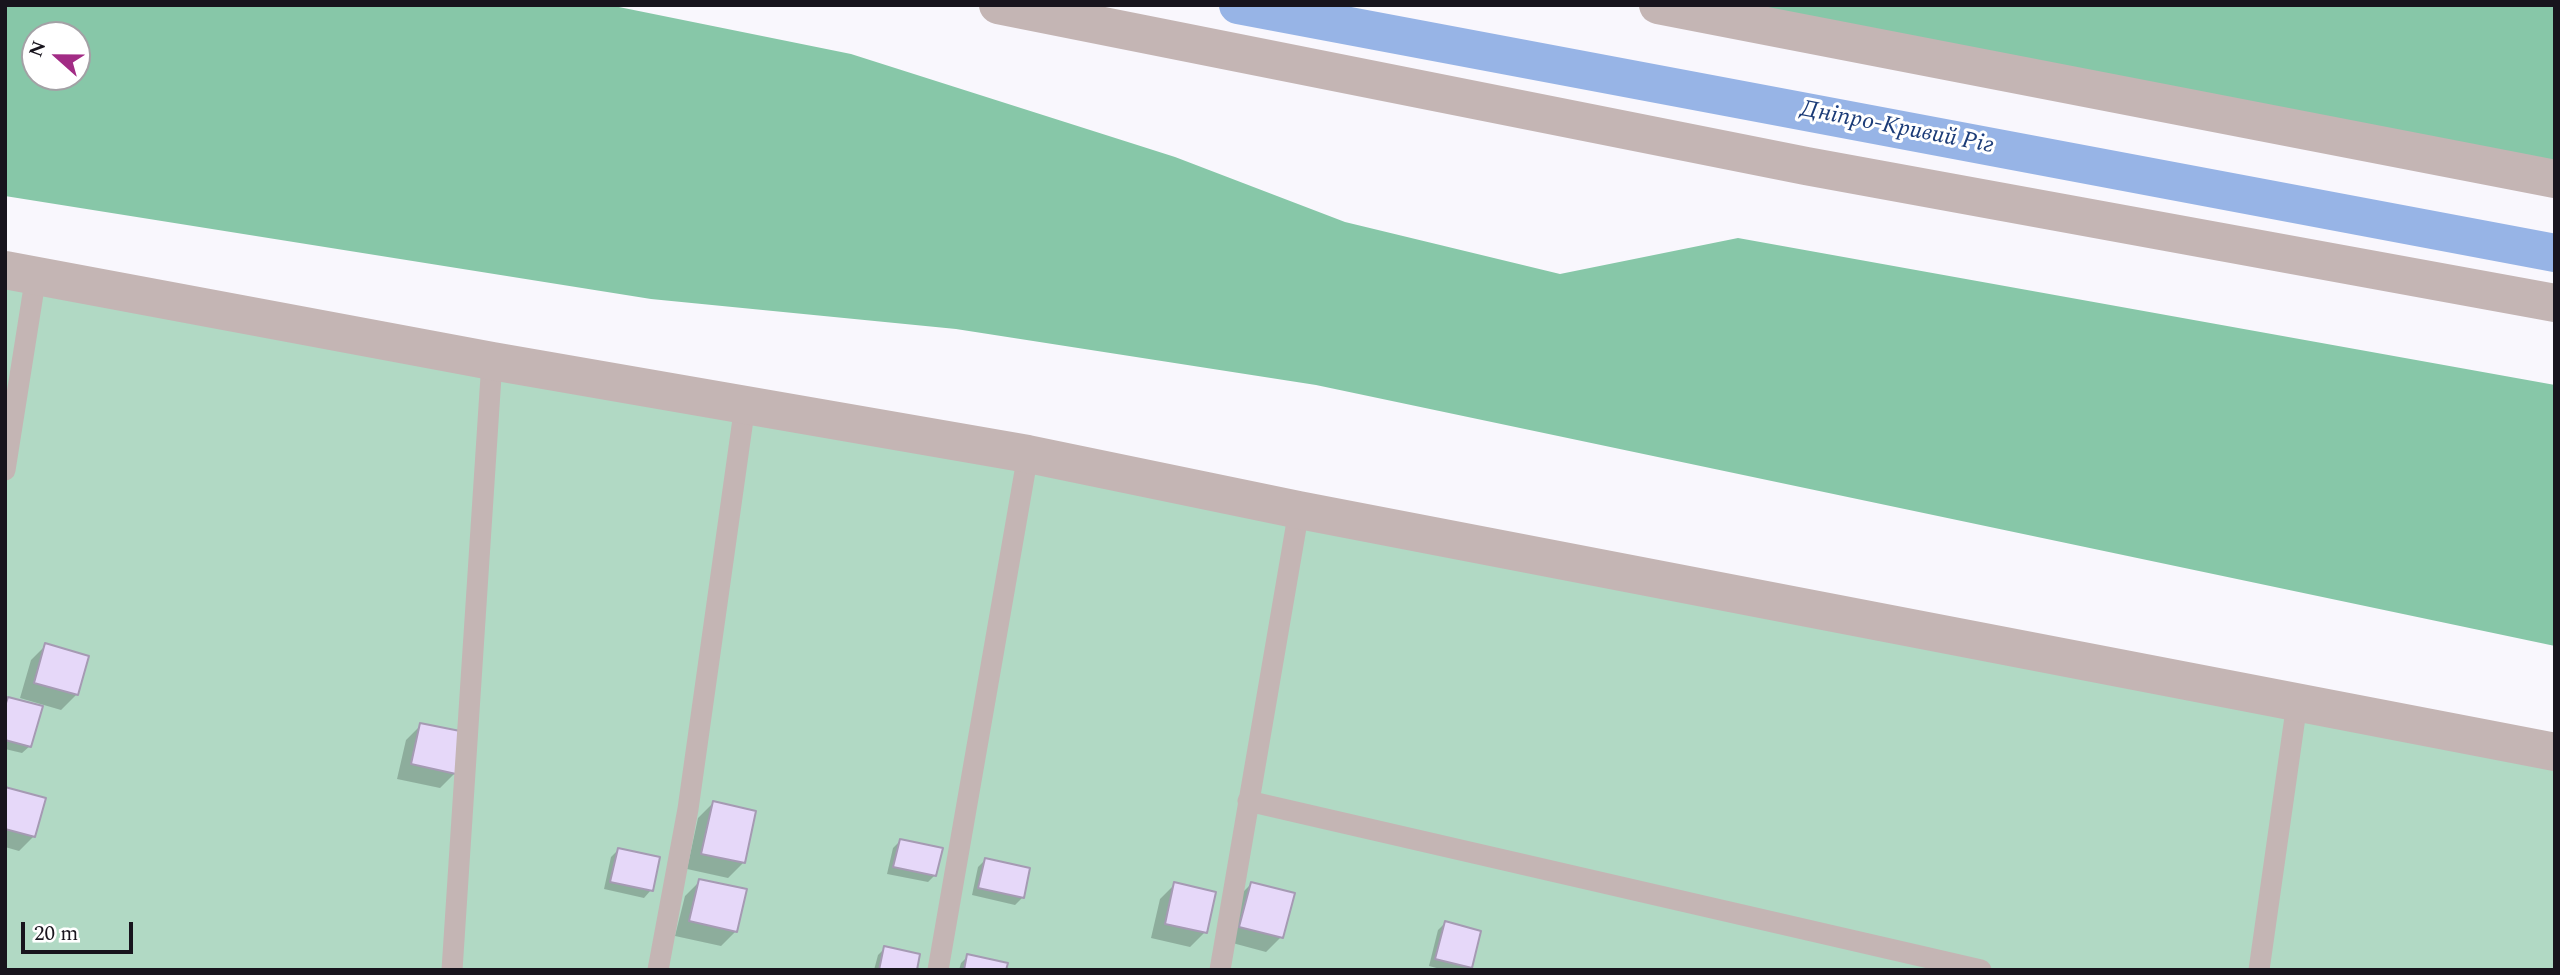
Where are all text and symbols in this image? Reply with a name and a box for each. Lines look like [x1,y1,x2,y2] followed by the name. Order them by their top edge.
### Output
[21,21,91,91] north arrow
[21,37,54,61] text: N
[1798,96,1996,162] water label: Дніпро-Кривий Ріг
[24,908,136,952] scale bar
[34,918,78,950] text: 20 m

